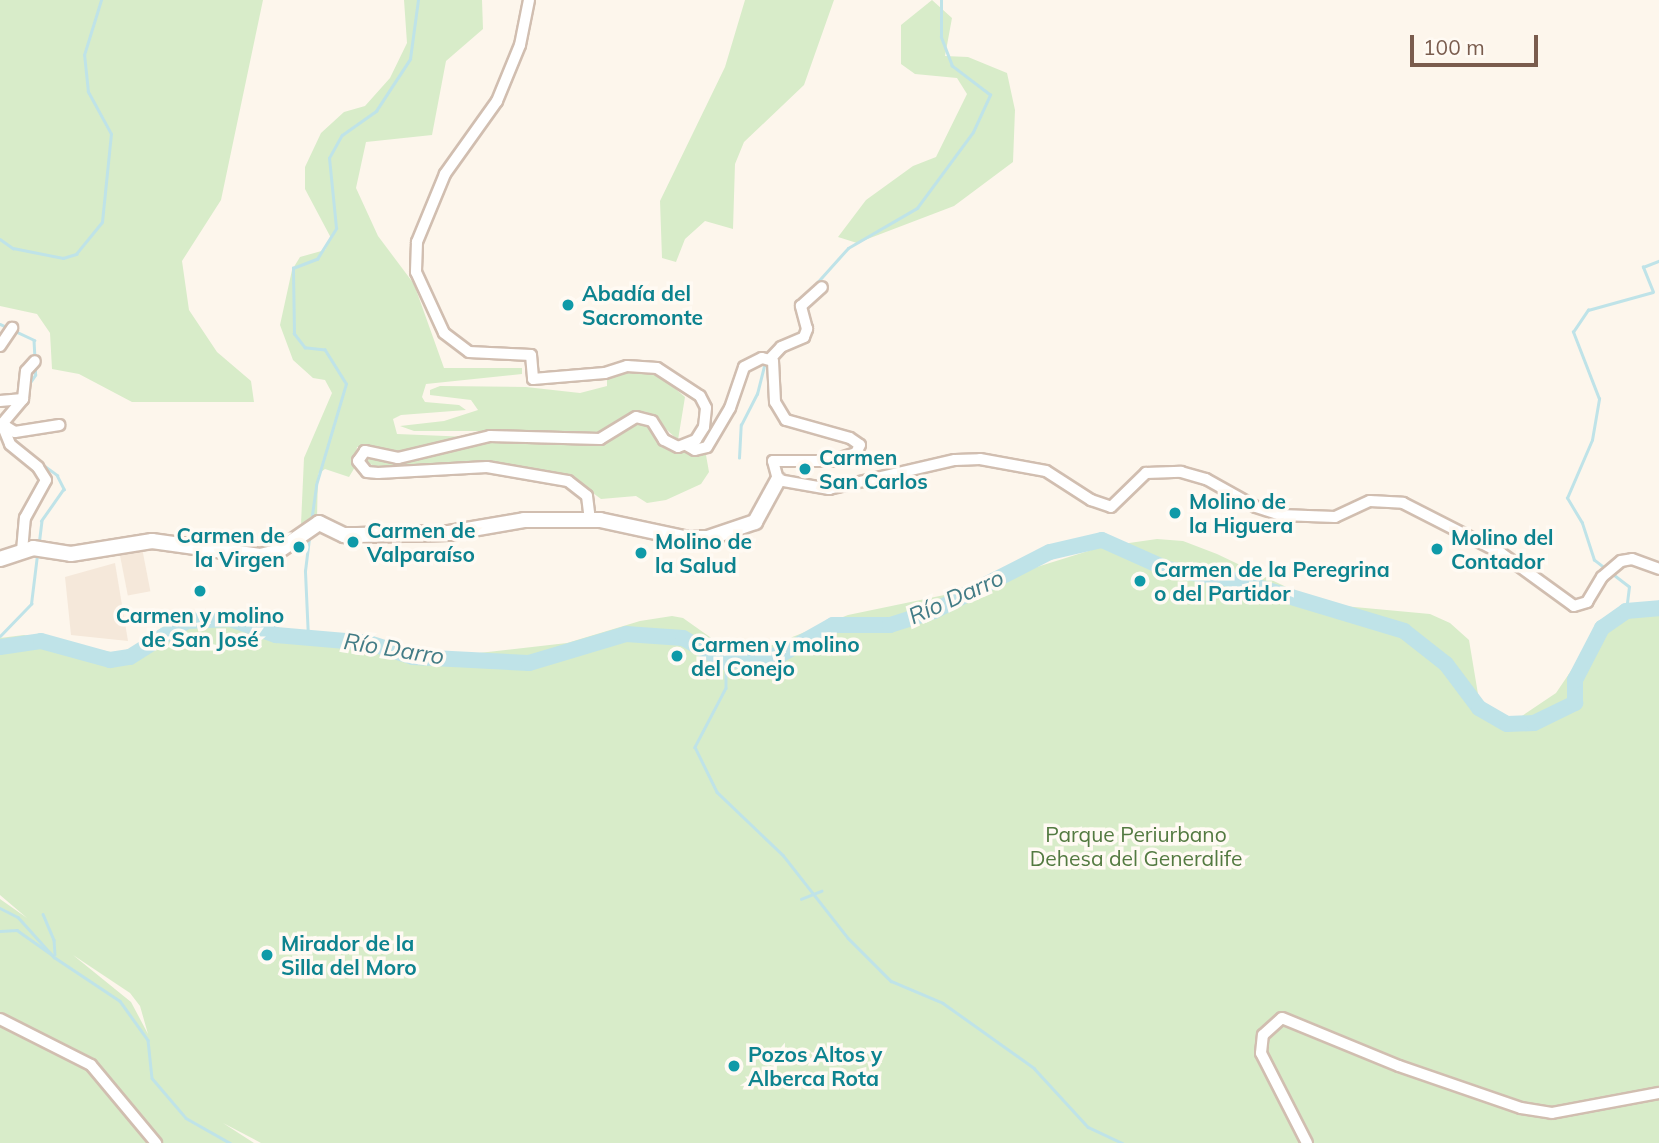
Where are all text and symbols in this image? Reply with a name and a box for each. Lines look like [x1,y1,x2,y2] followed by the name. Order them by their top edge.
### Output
[1414,21,1542,65] scale bar
[1423,34,1485,60] text: 100 m
[582,280,703,330] place label: Abadía del Sacromonte
[560,297,576,313] marker: Abadía del Sacromonte
[819,444,928,494] place label: Carmen San Carlos
[797,461,813,477] marker: Carmen San Carlos
[1189,488,1293,538] place label: Molino de la Higuera
[1167,505,1183,521] marker: Molino de la Higuera
[367,517,476,567] place label: Carmen de Valparaíso
[176,522,285,572] place label: Carmen de la Virgen
[1451,524,1554,574] place label: Molino del Contador
[655,528,752,578] place label: Molino de la Salud
[345,534,361,550] marker: Carmen de Valparaíso
[291,539,307,555] marker: Carmen de la Virgen
[1429,541,1445,557] marker: Molino del Contador
[633,545,649,561] marker: Molino de la Salud
[1154,556,1390,606] place label: Carmen de la Peregrina o del Partidor
[904,564,1008,630] water label: Río Darro
[1132,573,1148,589] marker: Carmen de la Peregrina o del Partidor
[192,583,208,599] marker: Carmen y molino de San José
[116,602,284,652] place label: Carmen y molino de San José
[342,627,446,671] water label: Río Darro
[691,631,860,681] place label: Carmen y molino del Conejo
[669,648,685,664] marker: Carmen y molino del Conejo
[1030,821,1242,871] park label: Parque Periurbano Dehesa del Generalife
[281,930,417,980] place label: Mirador de la Silla del Moro
[259,947,275,963] marker: Mirador de la Silla del Moro
[748,1041,882,1091] place label: Pozos Altos y Alberca Rota
[726,1058,742,1074] marker: Pozos Altos y Alberca Rota

